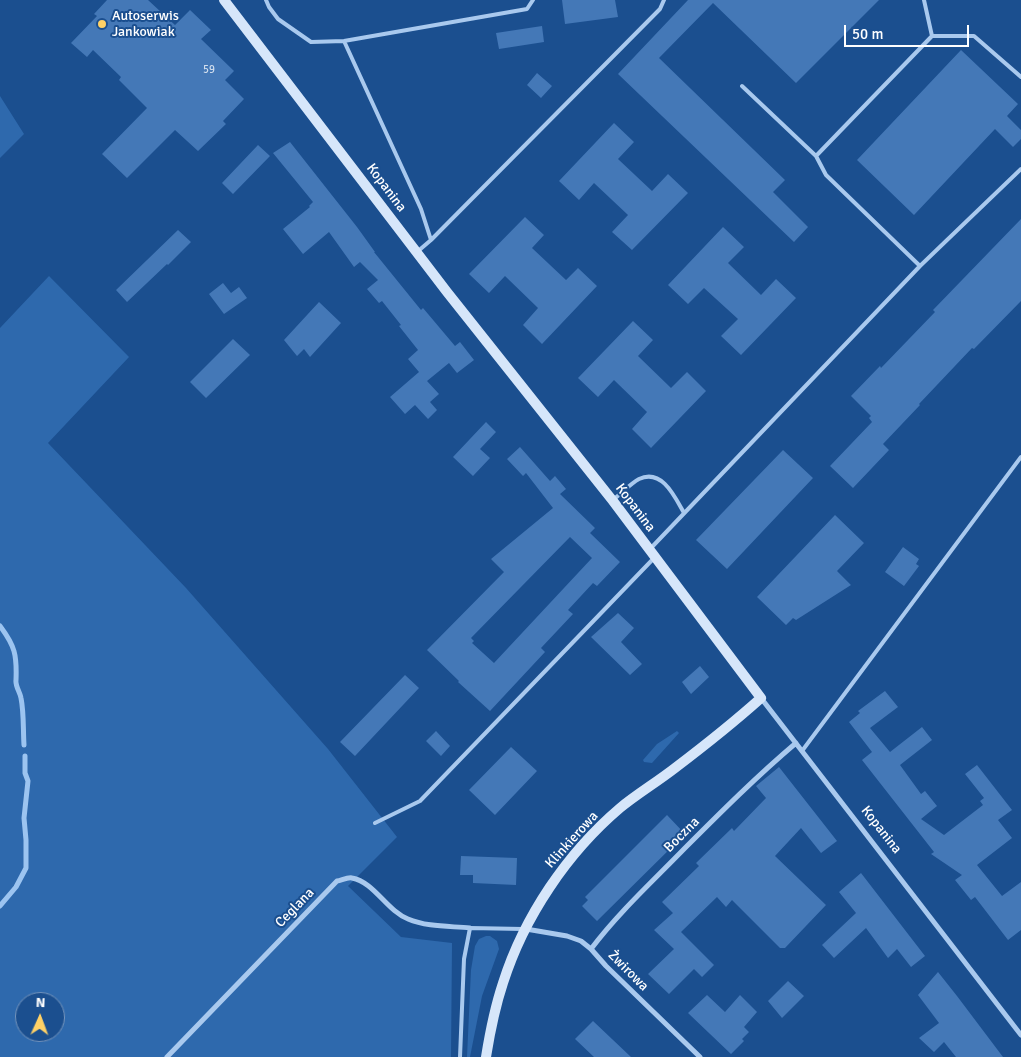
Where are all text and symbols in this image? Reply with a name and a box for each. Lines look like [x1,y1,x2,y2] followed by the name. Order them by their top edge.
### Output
[112,8,179,40] place label: Autoserwis Jankowiak
[846,15,971,47] scale bar
[96,18,108,30] marker: Autoserwis Jankowiak
[852,25,883,43] text: 50 m
[203,63,215,77] house number: 59
[362,161,410,215] street label: Kopanina
[611,481,659,535] street label: Kopanina
[857,803,905,857] street label: Kopanina
[542,808,602,872] street label: Klinkierowa
[661,814,703,856] street label: Boczna
[272,885,318,931] street label: Ceglana
[604,947,652,995] street label: Żwirowa
[15,992,65,1042] north arrow
[35,994,46,1011] text: N

